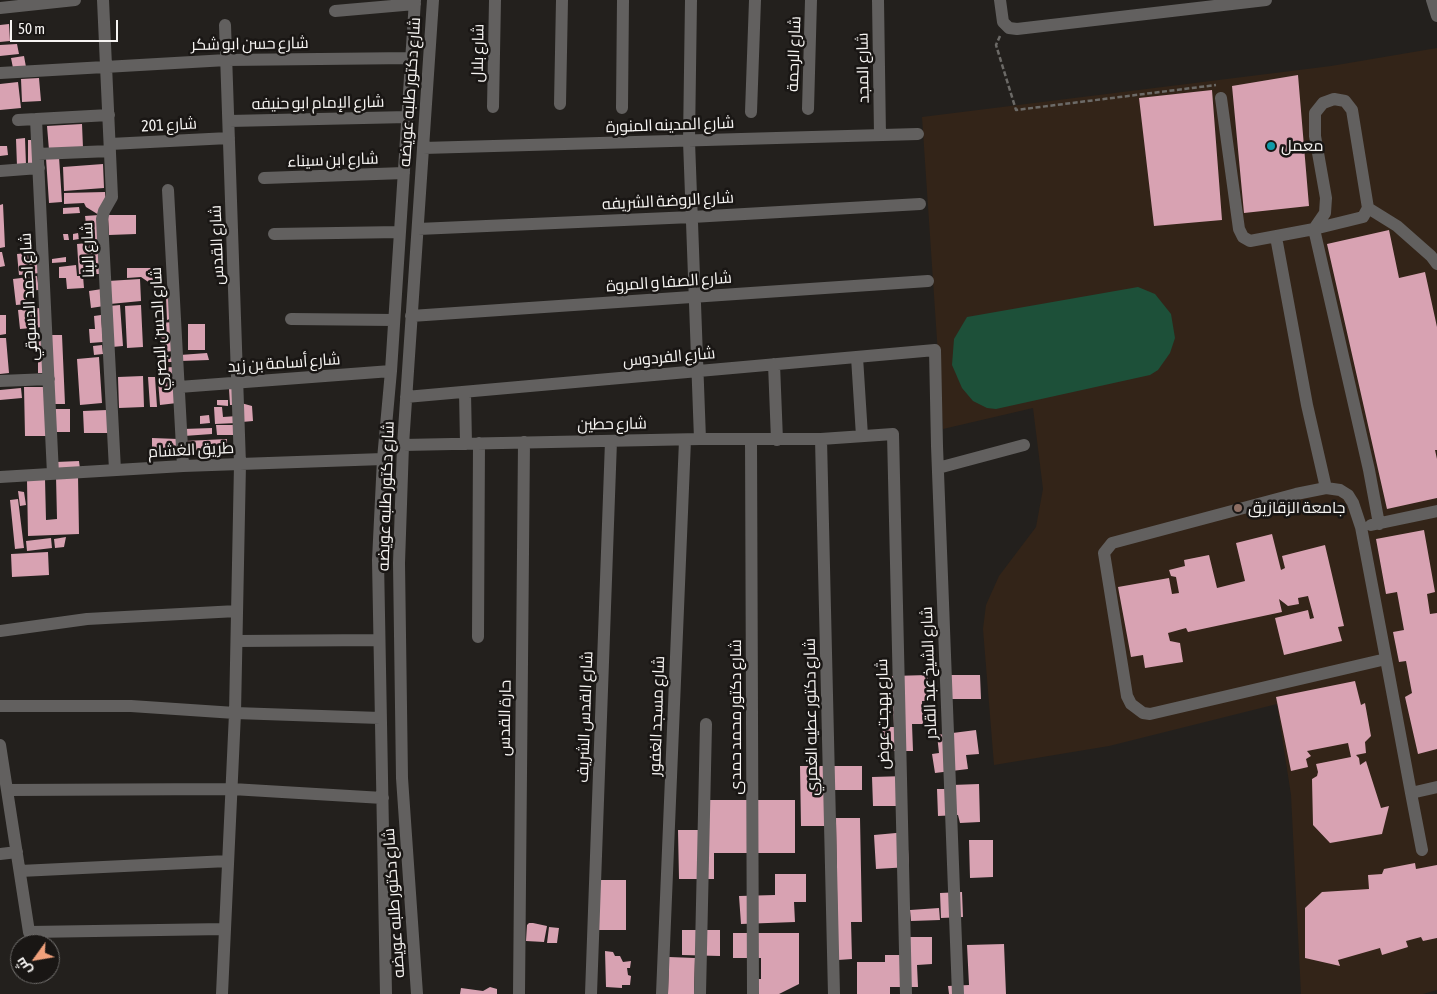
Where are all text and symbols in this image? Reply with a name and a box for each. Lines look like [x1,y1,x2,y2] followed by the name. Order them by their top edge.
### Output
[12,10,120,42] scale bar
[395,16,425,168] street label: شارع دكتور طلبه عويضه
[783,16,805,92] street label: شارع الرحمة
[18,20,45,37] text: 50 m
[468,23,488,83] street label: شارع بلال
[853,32,873,104] street label: شارع المجد
[191,33,309,55] street label: شارع حسن ابو شكر
[251,92,385,114] street label: شارع الإمام ابو حنيفه
[605,113,735,137] street label: شارع المدينه المنورة
[141,114,197,136] street label: شارع 201
[1281,136,1323,156] place label: معمل
[1265,140,1277,152] marker: معمل
[287,149,379,171] street label: شارع ابن سيناء
[602,188,734,214] street label: شارع الروضة الشريفه
[206,205,228,285] street label: شارع القدس
[77,222,99,278] street label: شارع البنا
[16,232,42,362] street label: شارع احمد الدسوقي
[146,267,172,391] street label: شارع الحسن البصري
[606,268,732,296] street label: شارع الصفا و المروة
[622,343,716,371] street label: شارع الفردوس
[227,349,341,377] street label: شارع أسامة بن زيد
[577,414,647,434] street label: شارع حطين
[374,421,398,571] street label: شارع دكتور طلبه عويضه
[147,438,235,462] street label: طريق الغشام
[1248,498,1346,518] place label: جامعة الزقازيق
[1232,502,1244,514] marker: جامعة الزقازيق
[917,606,941,740] street label: شارع الشيخ عبد القادر
[800,638,822,796] street label: شارع دكتور عطيه الغمري
[726,639,746,795] street label: شارع دكتور محمد حمدى
[573,651,597,783] street label: شارع القدس الشريف
[645,656,669,776] street label: شارع مسجد الغفور
[872,658,894,770] street label: شارع بهجت عوض
[495,680,515,756] street label: حارة القدس
[379,827,409,979] street label: شارع دكتور طلبه عويضه
[10,934,60,984] north arrow
[12,955,35,978] text: ش

